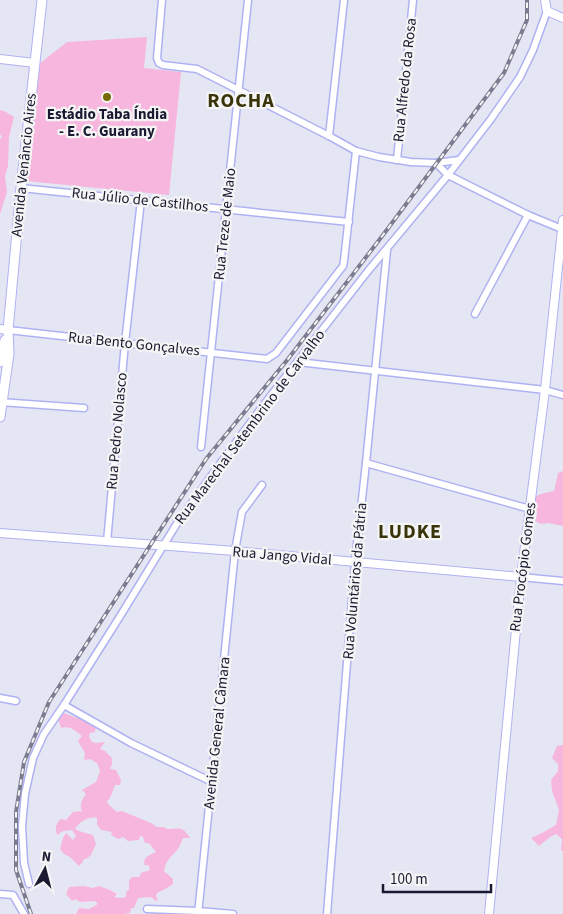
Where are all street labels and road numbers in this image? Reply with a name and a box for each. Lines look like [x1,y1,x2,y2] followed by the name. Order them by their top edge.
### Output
[388,17,422,143] street label: Rua Alfredo da Rosa
[6,92,42,238] street label: Avenida Venâncio Aires
[209,167,241,281] street label: Rua Treze de Maio
[71,182,209,218] street label: Rua Júlio de Castilhos
[170,325,330,529] street label: Rua Marechal Setembrino de Carvalho
[67,327,201,361] street label: Rua Bento Gonçalves
[101,372,133,490] street label: Rua Pedro Nolasco
[505,501,541,633] street label: Rua Procópio Gomes
[338,502,372,660] street label: Rua Voluntários da Pátria
[231,541,333,571] street label: Rua Jango Vidal
[199,656,235,810] street label: Avenida General Câmara

